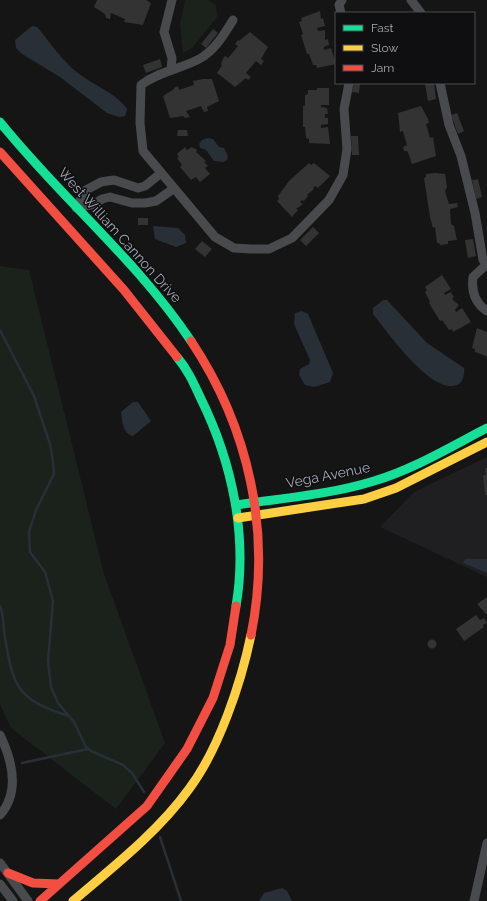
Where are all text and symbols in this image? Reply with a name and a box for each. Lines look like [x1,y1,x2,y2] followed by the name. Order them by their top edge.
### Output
[335,12,475,84] legend
[371,21,394,35] text: Fast
[371,41,398,55] text: Slow
[371,61,394,75] text: Jam
[55,164,185,306] street label: West William Cannon Drive
[285,459,371,491] street label: Vega Avenue

